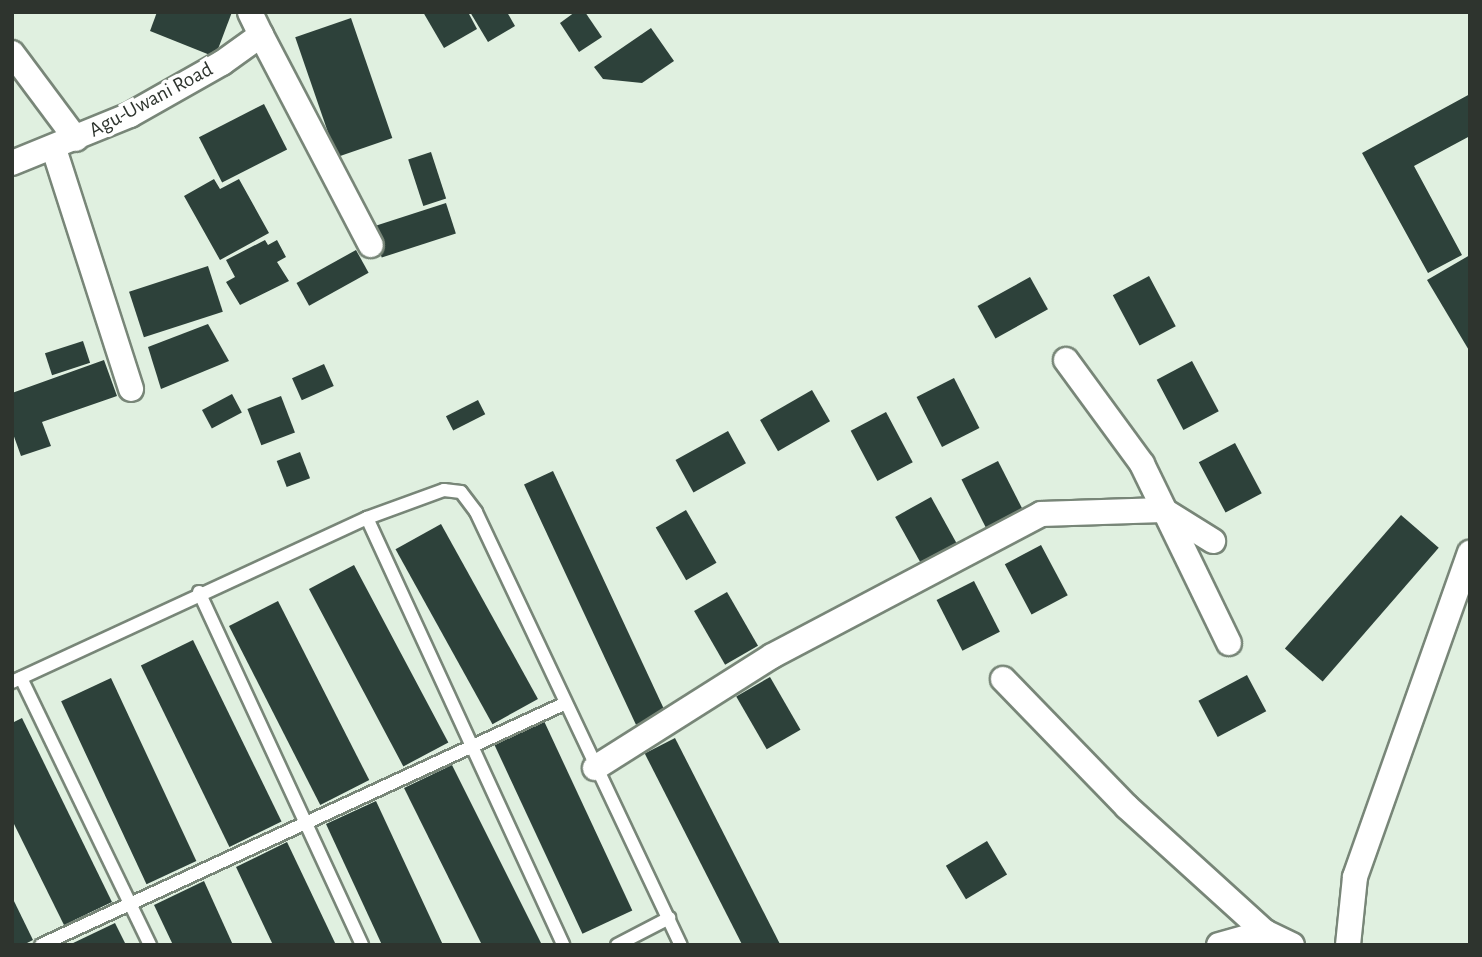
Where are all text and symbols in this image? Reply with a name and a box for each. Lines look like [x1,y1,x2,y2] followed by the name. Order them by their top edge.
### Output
[85,57,217,143] street label: Agu-Uwani Road

